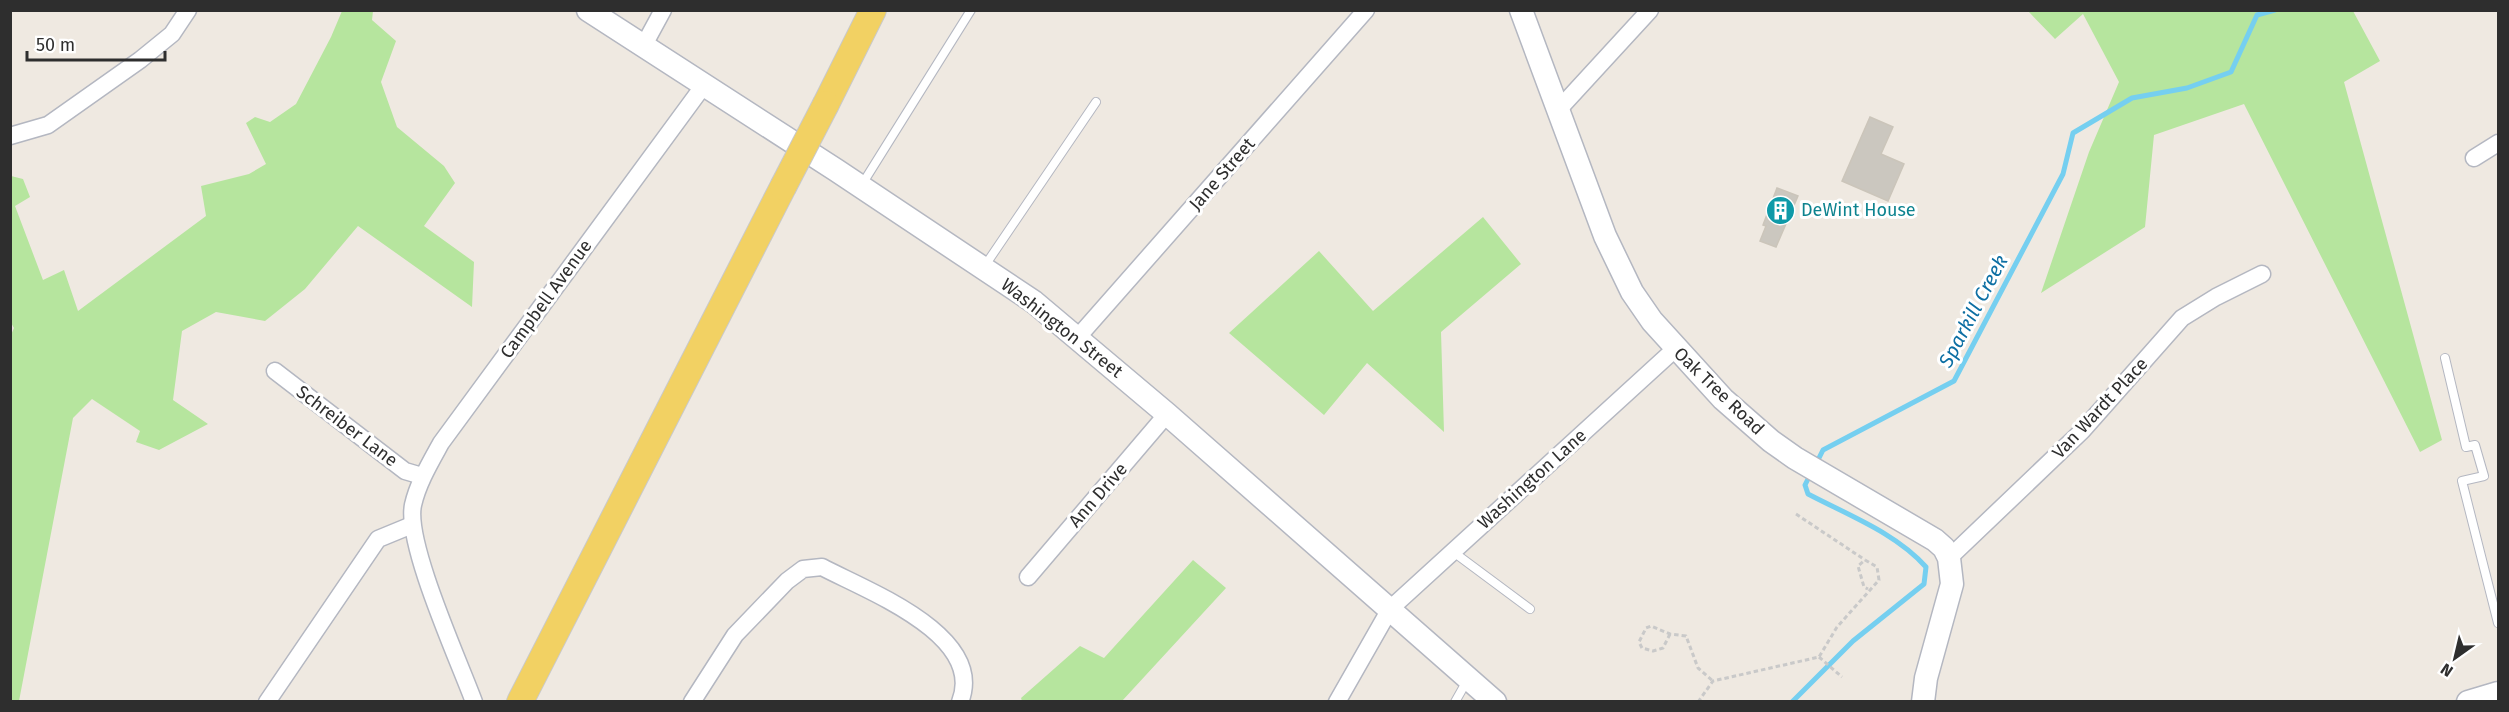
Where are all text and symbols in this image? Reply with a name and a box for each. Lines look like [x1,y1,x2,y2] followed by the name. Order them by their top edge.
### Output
[27,24,165,62] scale bar
[36,34,75,56] text: 50 m
[1184,133,1260,215] street label: Jane Street
[1764,194,1796,226] building icon: DeWint House
[1801,199,1916,221] place label: DeWint House
[496,235,596,363] street label: Campbell Avenue
[1933,251,2013,372] water label: Sparkill Creek
[997,274,1128,383] street label: Washington Street
[1669,342,1769,440] street label: Oak Tree Road
[2048,353,2152,463] street label: Van Wardt Place
[292,381,402,471] street label: Schreiber Lane
[1473,424,1591,534] street label: Washington Lane
[1064,458,1132,532] street label: Ann Drive
[2425,628,2485,688] north arrow
[2437,659,2457,681] text: N

